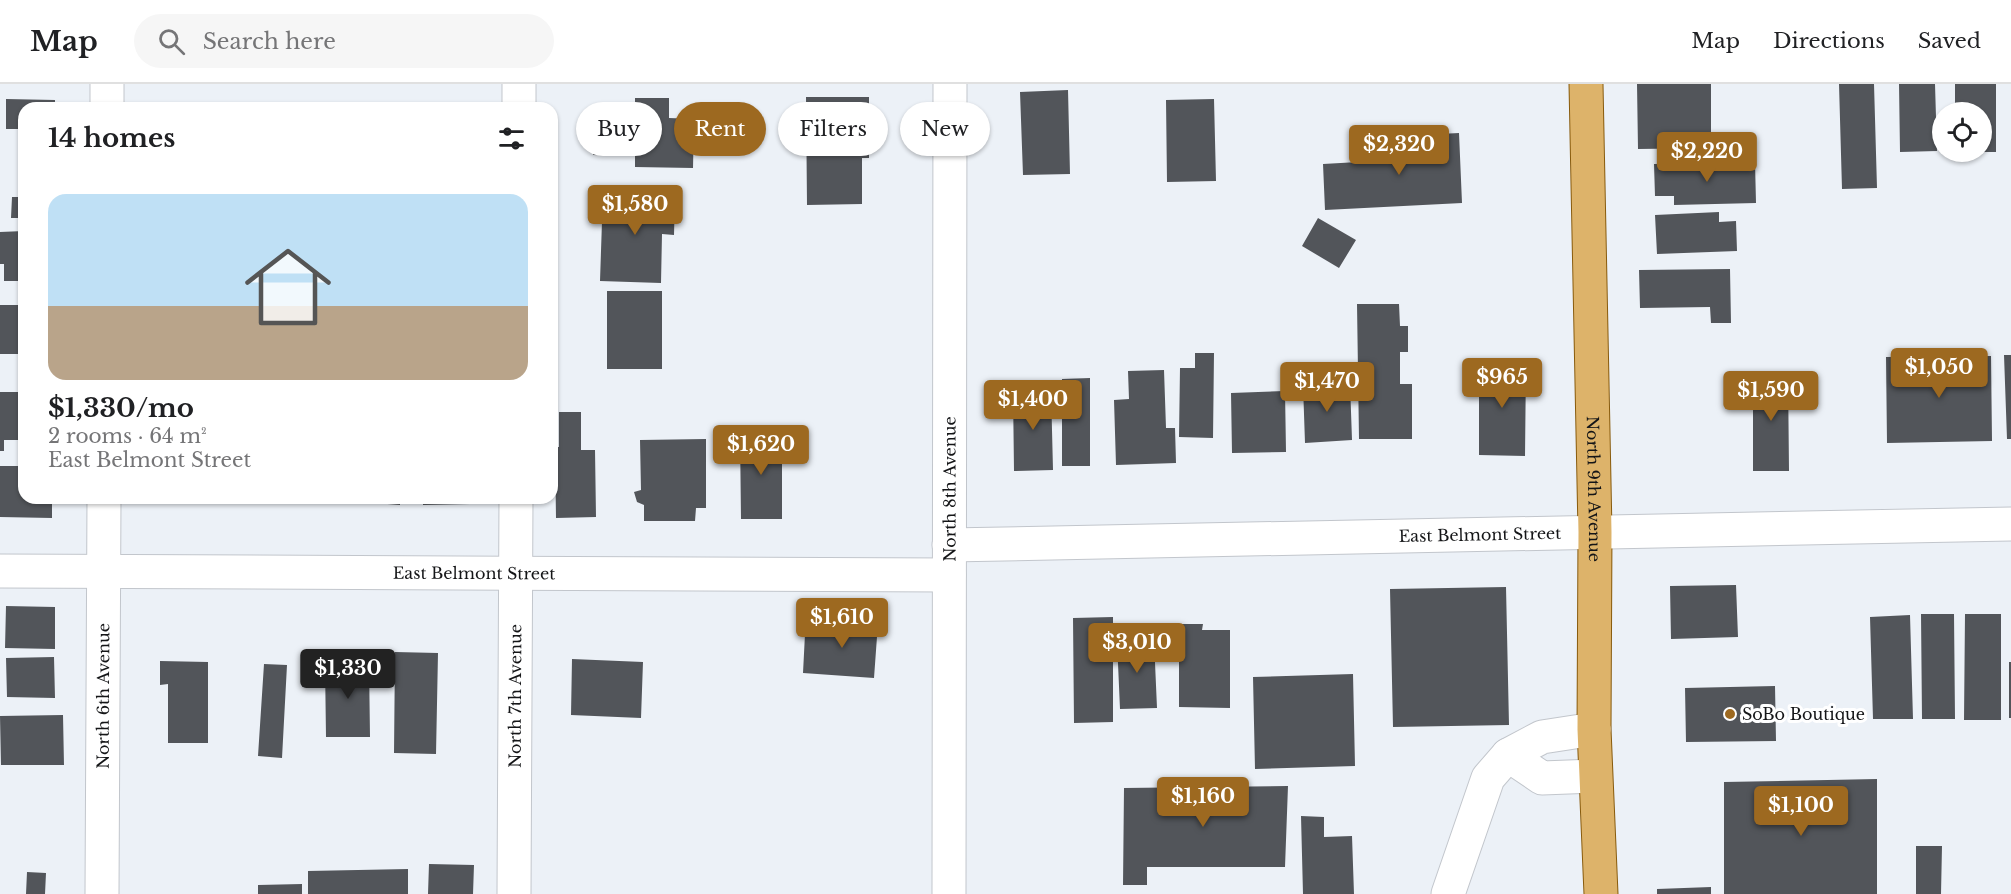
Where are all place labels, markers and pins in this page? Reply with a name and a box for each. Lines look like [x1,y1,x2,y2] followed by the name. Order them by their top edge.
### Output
[1350,125,1448,176] pin: $2,320
[1658,132,1756,183] pin: $2,220
[586,185,684,236] pin: $1,580
[1890,348,1988,399] pin: $1,050
[1466,358,1538,409] pin: $965
[1278,362,1376,413] pin: $1,470
[1722,371,1820,422] pin: $1,590
[984,380,1082,431] pin: $1,400
[712,425,810,476] pin: $1,620
[793,598,891,649] pin: $1,610
[1088,623,1186,674] pin: $3,010
[299,649,397,700] pin: $1,330
[1742,704,1865,724] place label: SoBo Boutique
[1723,707,1737,721] marker: SoBo Boutique
[1154,777,1252,828] pin: $1,160
[1752,786,1850,837] pin: $1,100

